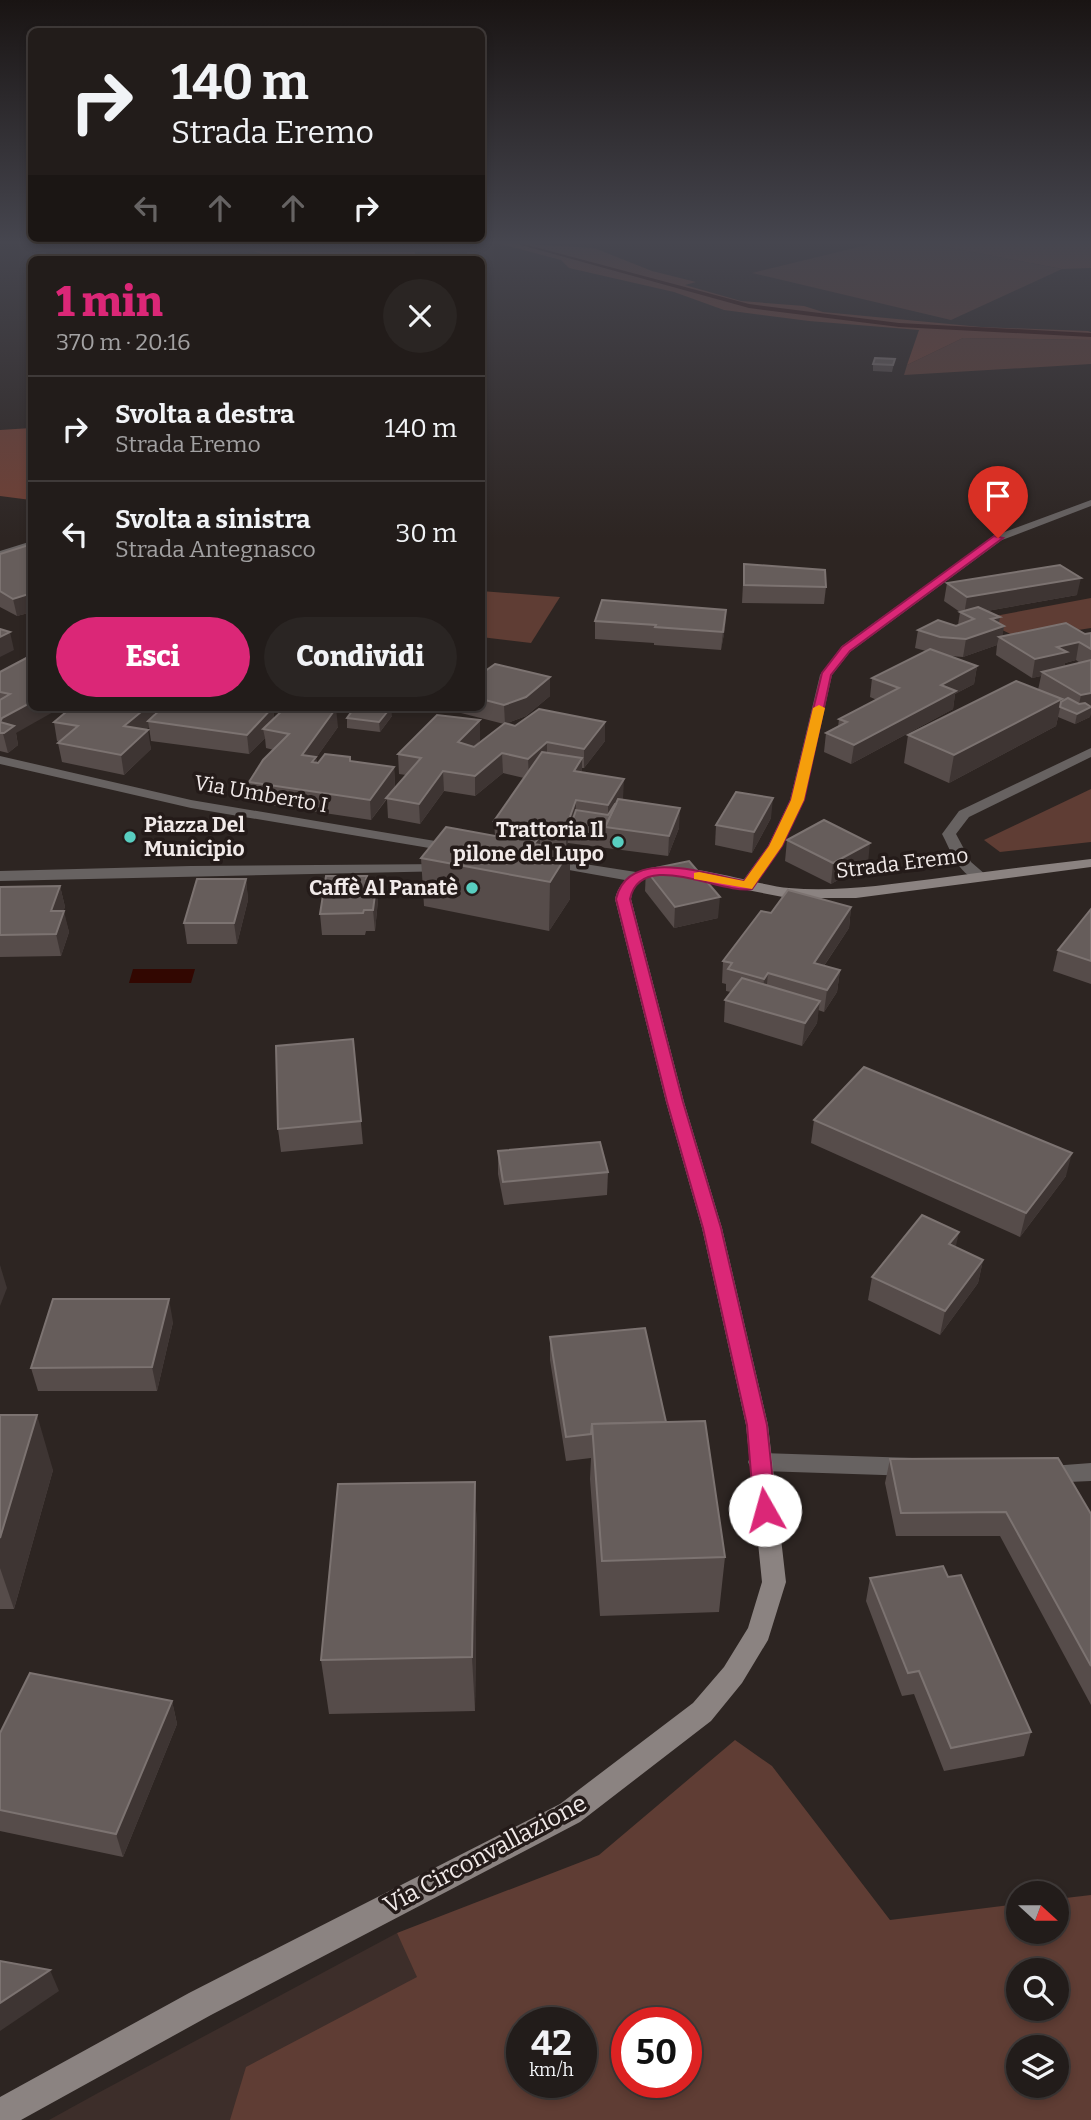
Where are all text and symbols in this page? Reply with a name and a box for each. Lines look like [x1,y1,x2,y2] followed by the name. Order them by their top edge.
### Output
[171,53,309,112] text: 140 m
[56,56,147,147] icon: right
[171,113,374,151] text: Strada Eremo
[128,189,166,227] icon: left
[201,189,239,227] icon: ahead
[274,189,312,227] icon: ahead
[347,189,385,227] icon: right
[56,277,163,327] text: 1 min
[383,279,457,353] button: close
[56,328,191,356] text: 370 m · 20:16
[115,399,294,430] text: Svolta a destra
[56,410,94,448] icon: right
[385,413,457,444] text: 140 m
[115,430,261,458] text: Strada Eremo
[968,466,1028,538] pin
[979,477,1017,515] icon: arrive
[115,504,311,535] text: Svolta a sinistra
[56,515,94,553] icon: left
[396,518,457,549] text: 30 m
[115,535,316,563] text: Strada Antegnasco
[56,617,250,697] button: Esci
[264,617,457,697] button: Condividi
[192,769,330,819] street label: Via Umberto I
[144,812,245,862] place label: Piazza Del Municipio
[453,817,604,867] place label: Trattoria Il pilone del Lupo
[122,829,138,845] marker: Piazza Del Municipio
[610,834,626,850] marker: Trattoria Il pilone del Lupo
[834,842,970,884] street label: Strada Eremo
[309,875,458,901] place label: Caffè Al Panatè
[464,880,480,896] marker: Caffè Al Panatè
[728,1473,802,1547] position arrow
[379,1789,591,1919] street label: Via Circonvallazione
[1006,1881,1069,1944] north arrow
[1006,1881,1069,2098] map controls
[1006,1958,1069,2021] button: search
[611,2007,702,2098] speed limit sign: 50
[531,2022,572,2064] text: 42
[1006,2035,1069,2098] button: layers
[529,2059,574,2081] text: km/h

